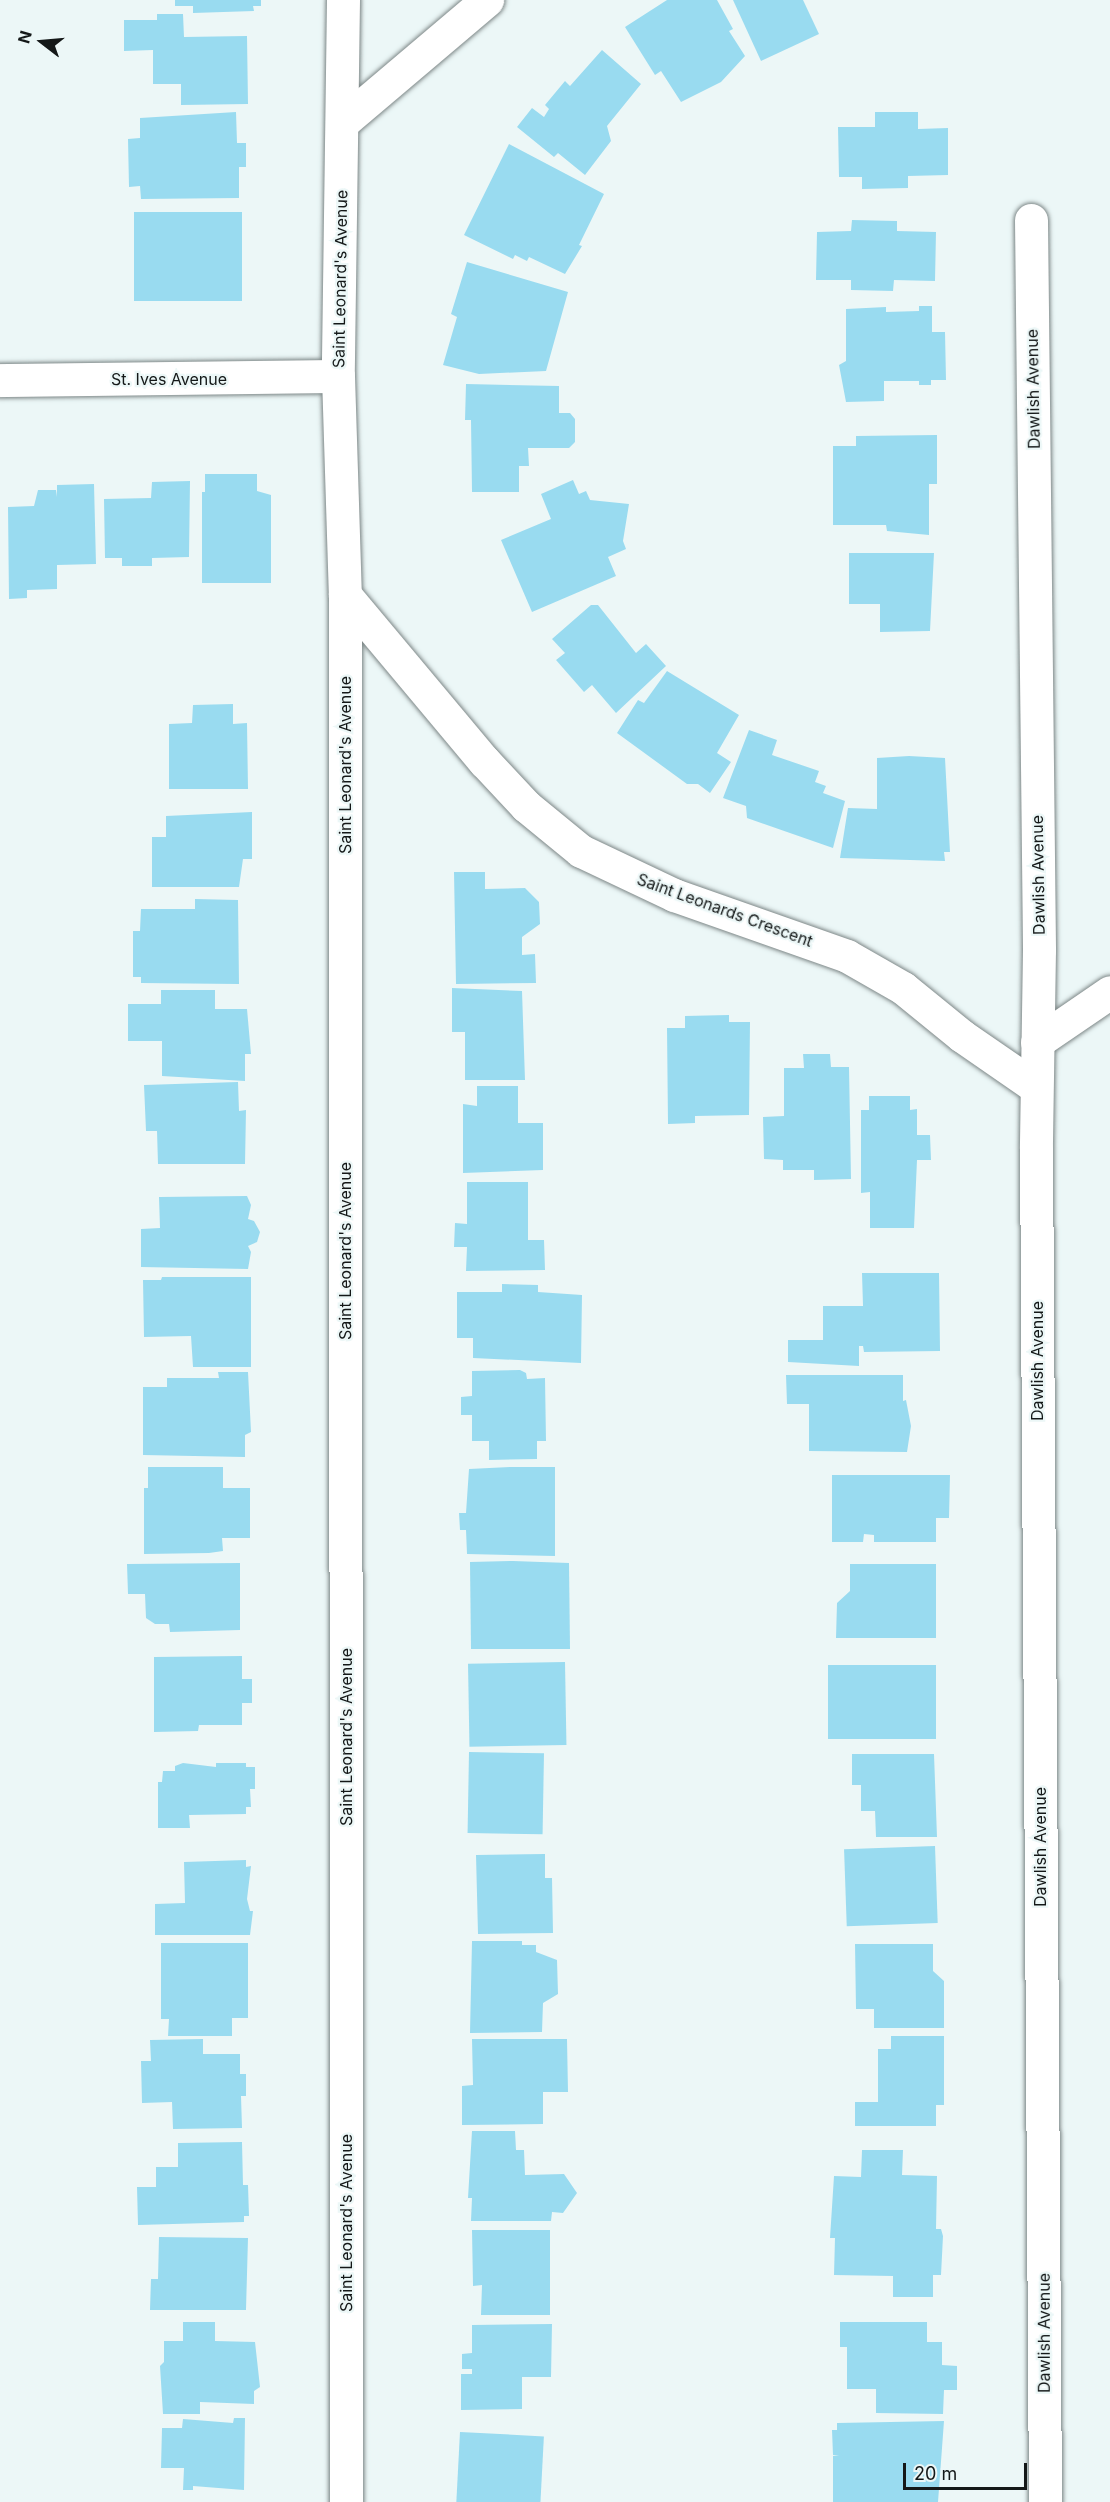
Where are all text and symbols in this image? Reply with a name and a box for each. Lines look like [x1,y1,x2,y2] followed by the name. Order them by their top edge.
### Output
[12,12,72,72] north arrow
[13,28,36,46] text: N
[329,190,351,368] street label: Saint Leonard's Avenue
[1022,329,1044,449] street label: Dawlish Avenue
[111,369,227,389] street label: St. Ives Avenue
[335,676,355,854] street label: Saint Leonard's Avenue
[1027,815,1049,935] street label: Dawlish Avenue
[635,869,815,951] street label: Saint Leonards Crescent
[335,1162,355,1340] street label: Saint Leonard's Avenue
[1027,1301,1047,1421] street label: Dawlish Avenue
[336,1648,356,1826] street label: Saint Leonard's Avenue
[1030,1787,1050,1907] street label: Dawlish Avenue
[336,2134,356,2312] street label: Saint Leonard's Avenue
[1034,2273,1054,2393] street label: Dawlish Avenue
[906,2451,1030,2489] scale bar
[914,2463,957,2484] text: 20 m

